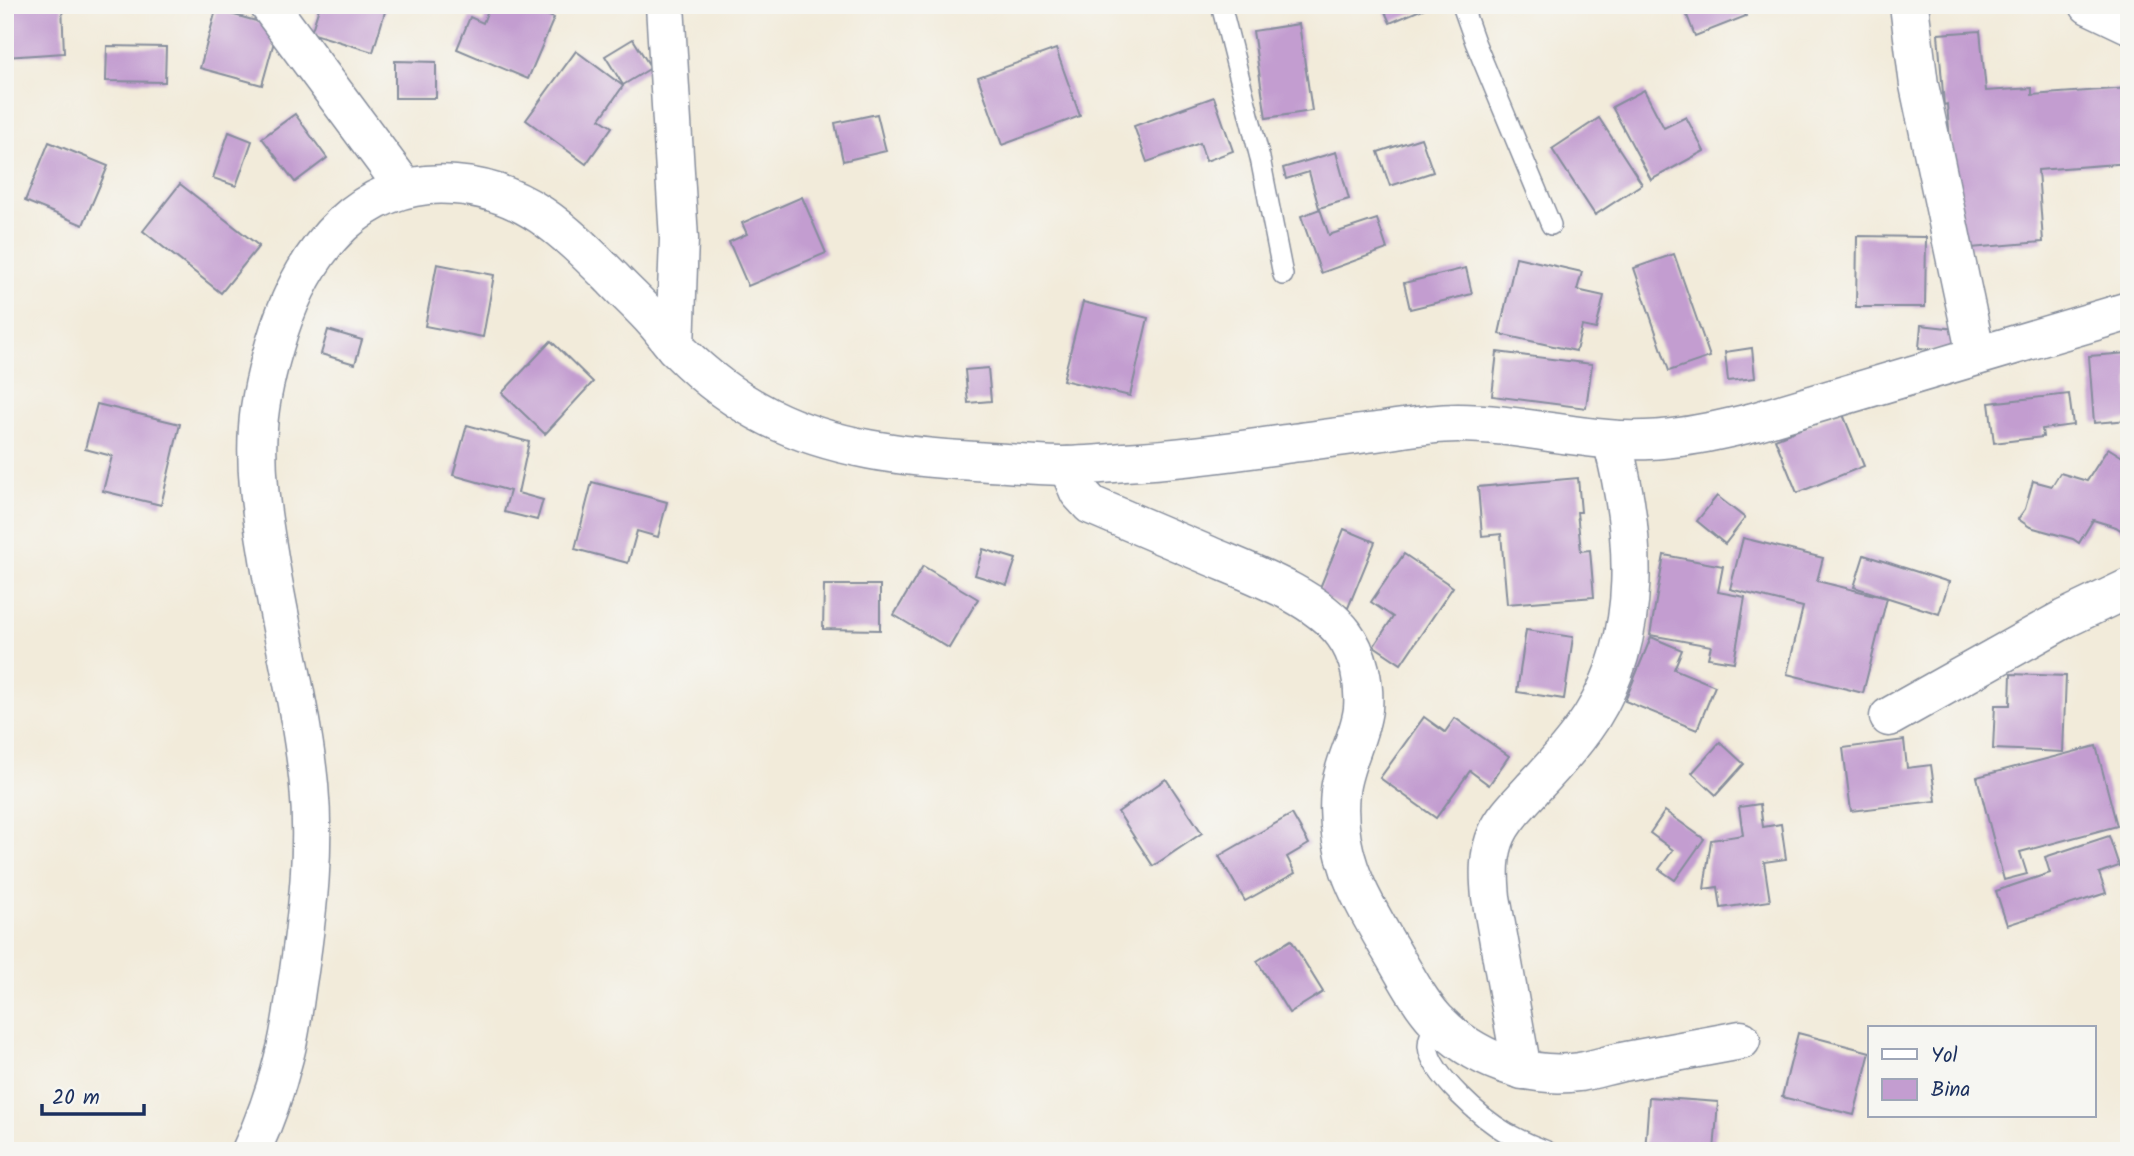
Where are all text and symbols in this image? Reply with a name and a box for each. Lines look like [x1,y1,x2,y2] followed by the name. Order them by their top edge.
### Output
[1868,1026,2096,1118] legend
[1931,1040,1958,1073] text: Yol
[42,1072,144,1116] scale bar
[1931,1074,1970,1107] text: Bina
[52,1082,100,1115] text: 20 m

